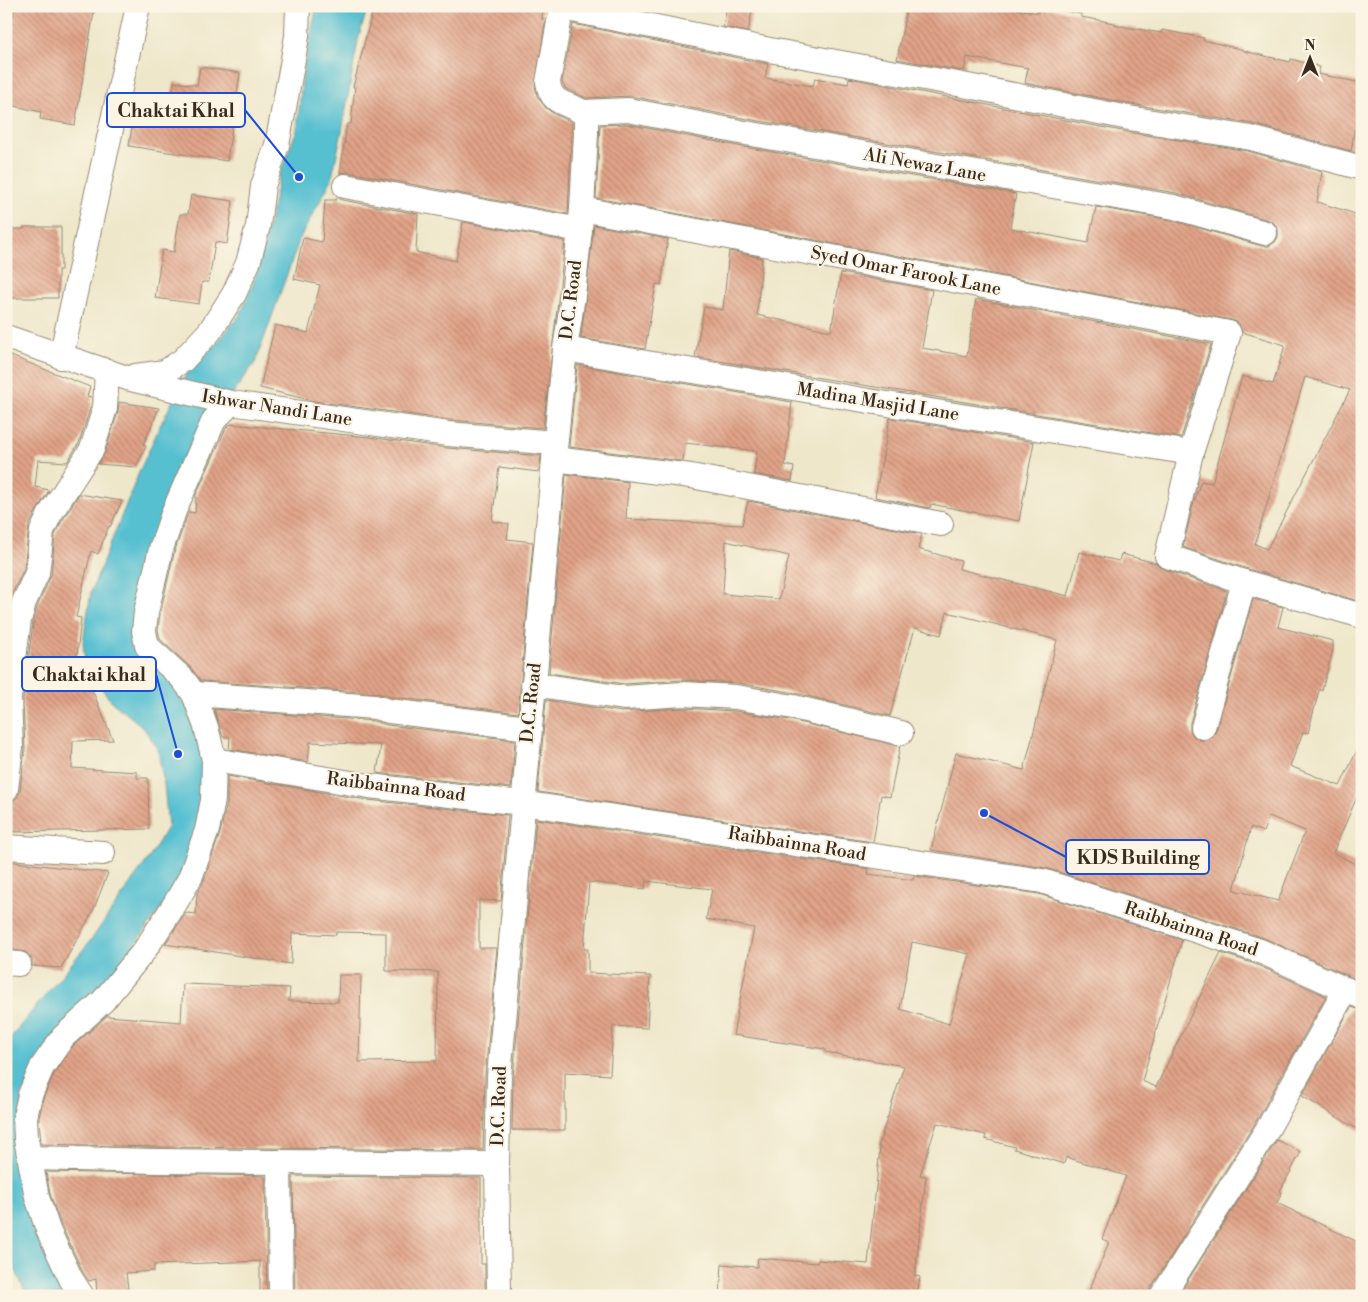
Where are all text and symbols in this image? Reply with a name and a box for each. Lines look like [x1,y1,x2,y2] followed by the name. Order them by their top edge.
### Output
[1286,32,1336,82] north arrow
[1304,37,1316,55] text: N
[107,93,245,127] callout: Chaktai Khal
[117,99,235,123] text: Chaktai Khal
[861,143,988,187] street label: Ali Newaz Lane
[809,241,1003,301] street label: Syed Omar Farook Lane
[555,258,587,341] street label: D.C. Road
[795,378,961,426] street label: Madina Masjid Lane
[200,385,354,431] street label: Ishwar Nandi Lane
[22,657,156,691] callout: Chaktai khal
[515,661,547,744] street label: D.C. Road
[32,663,146,687] text: Chaktai khal
[325,767,467,807] street label: Raibbainna Road
[726,822,868,866] street label: Raibbainna Road
[1066,840,1209,874] callout: KDS Building
[1076,846,1201,870] text: KDS Building
[1121,897,1262,962] street label: Raibbainna Road
[486,1065,512,1147] street label: D.C. Road

